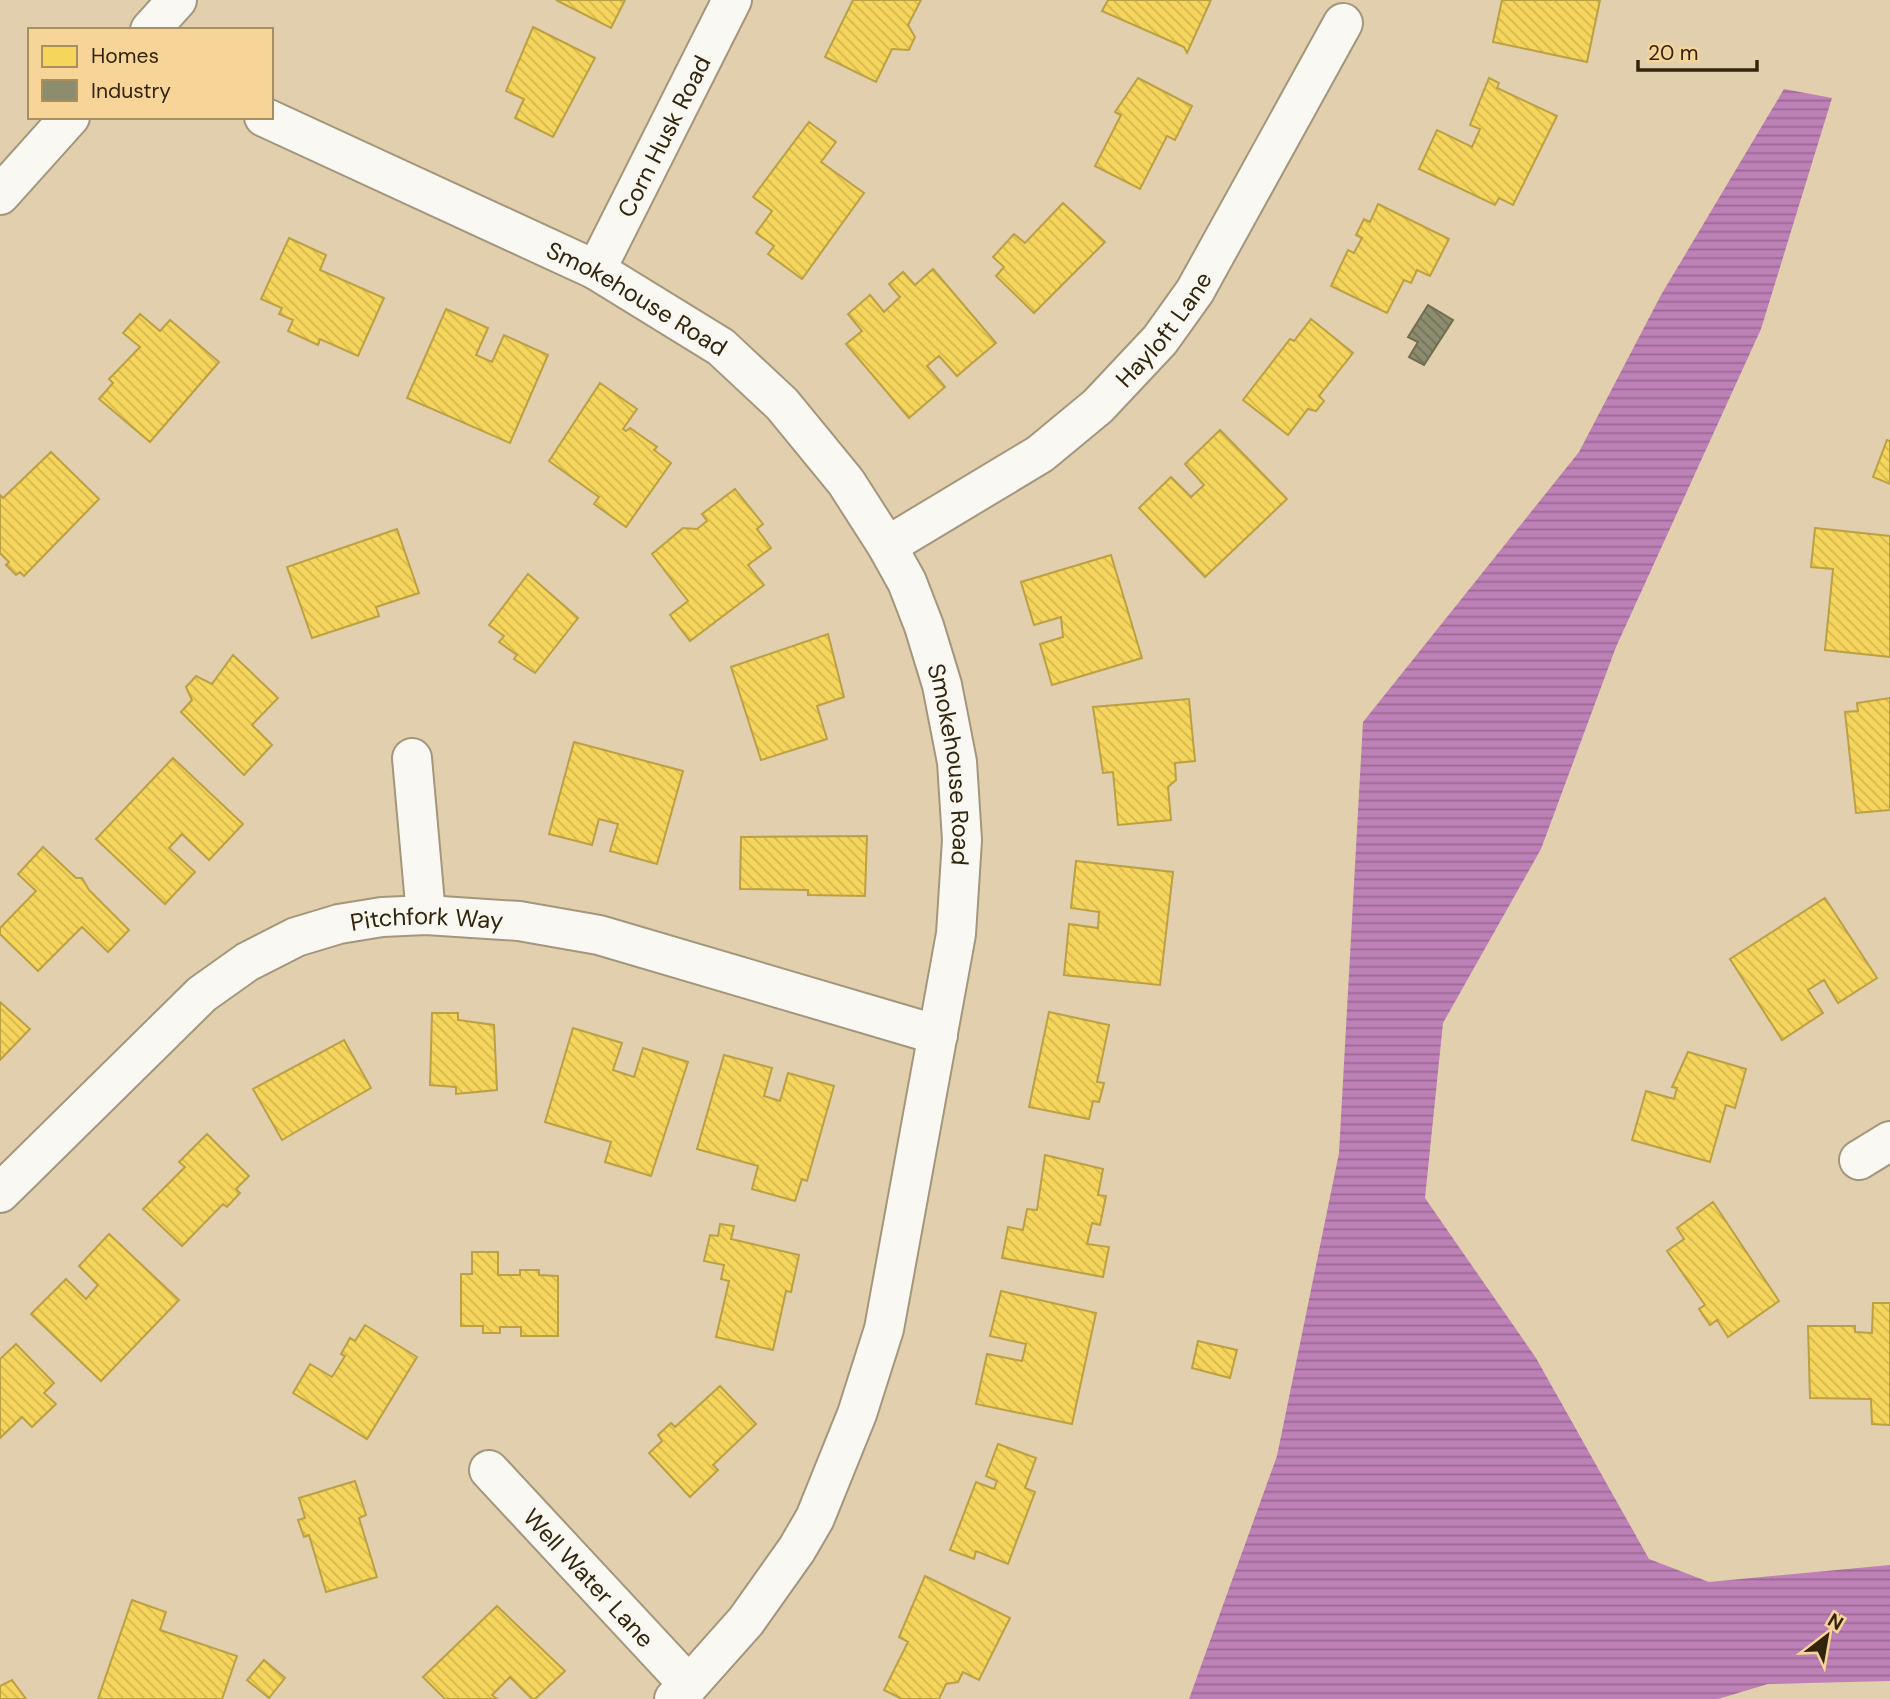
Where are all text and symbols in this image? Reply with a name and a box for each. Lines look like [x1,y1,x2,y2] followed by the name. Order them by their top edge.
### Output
[28,28,273,119] legend
[1638,28,1757,72] scale bar
[1648,39,1699,67] text: 20 m
[91,42,159,70] text: Homes
[610,50,717,222] street label: Corn Husk Road
[91,77,171,105] text: Industry
[542,234,733,363] street label: Smokehouse Road
[1108,266,1218,394] street label: Hayloft Lane
[921,660,978,867] street label: Smokehouse Road
[348,899,504,937] street label: Pitchfork Way
[517,1502,661,1654] street label: Well Water Lane
[1792,1601,1862,1671] north arrow
[1823,1608,1848,1636] text: N

